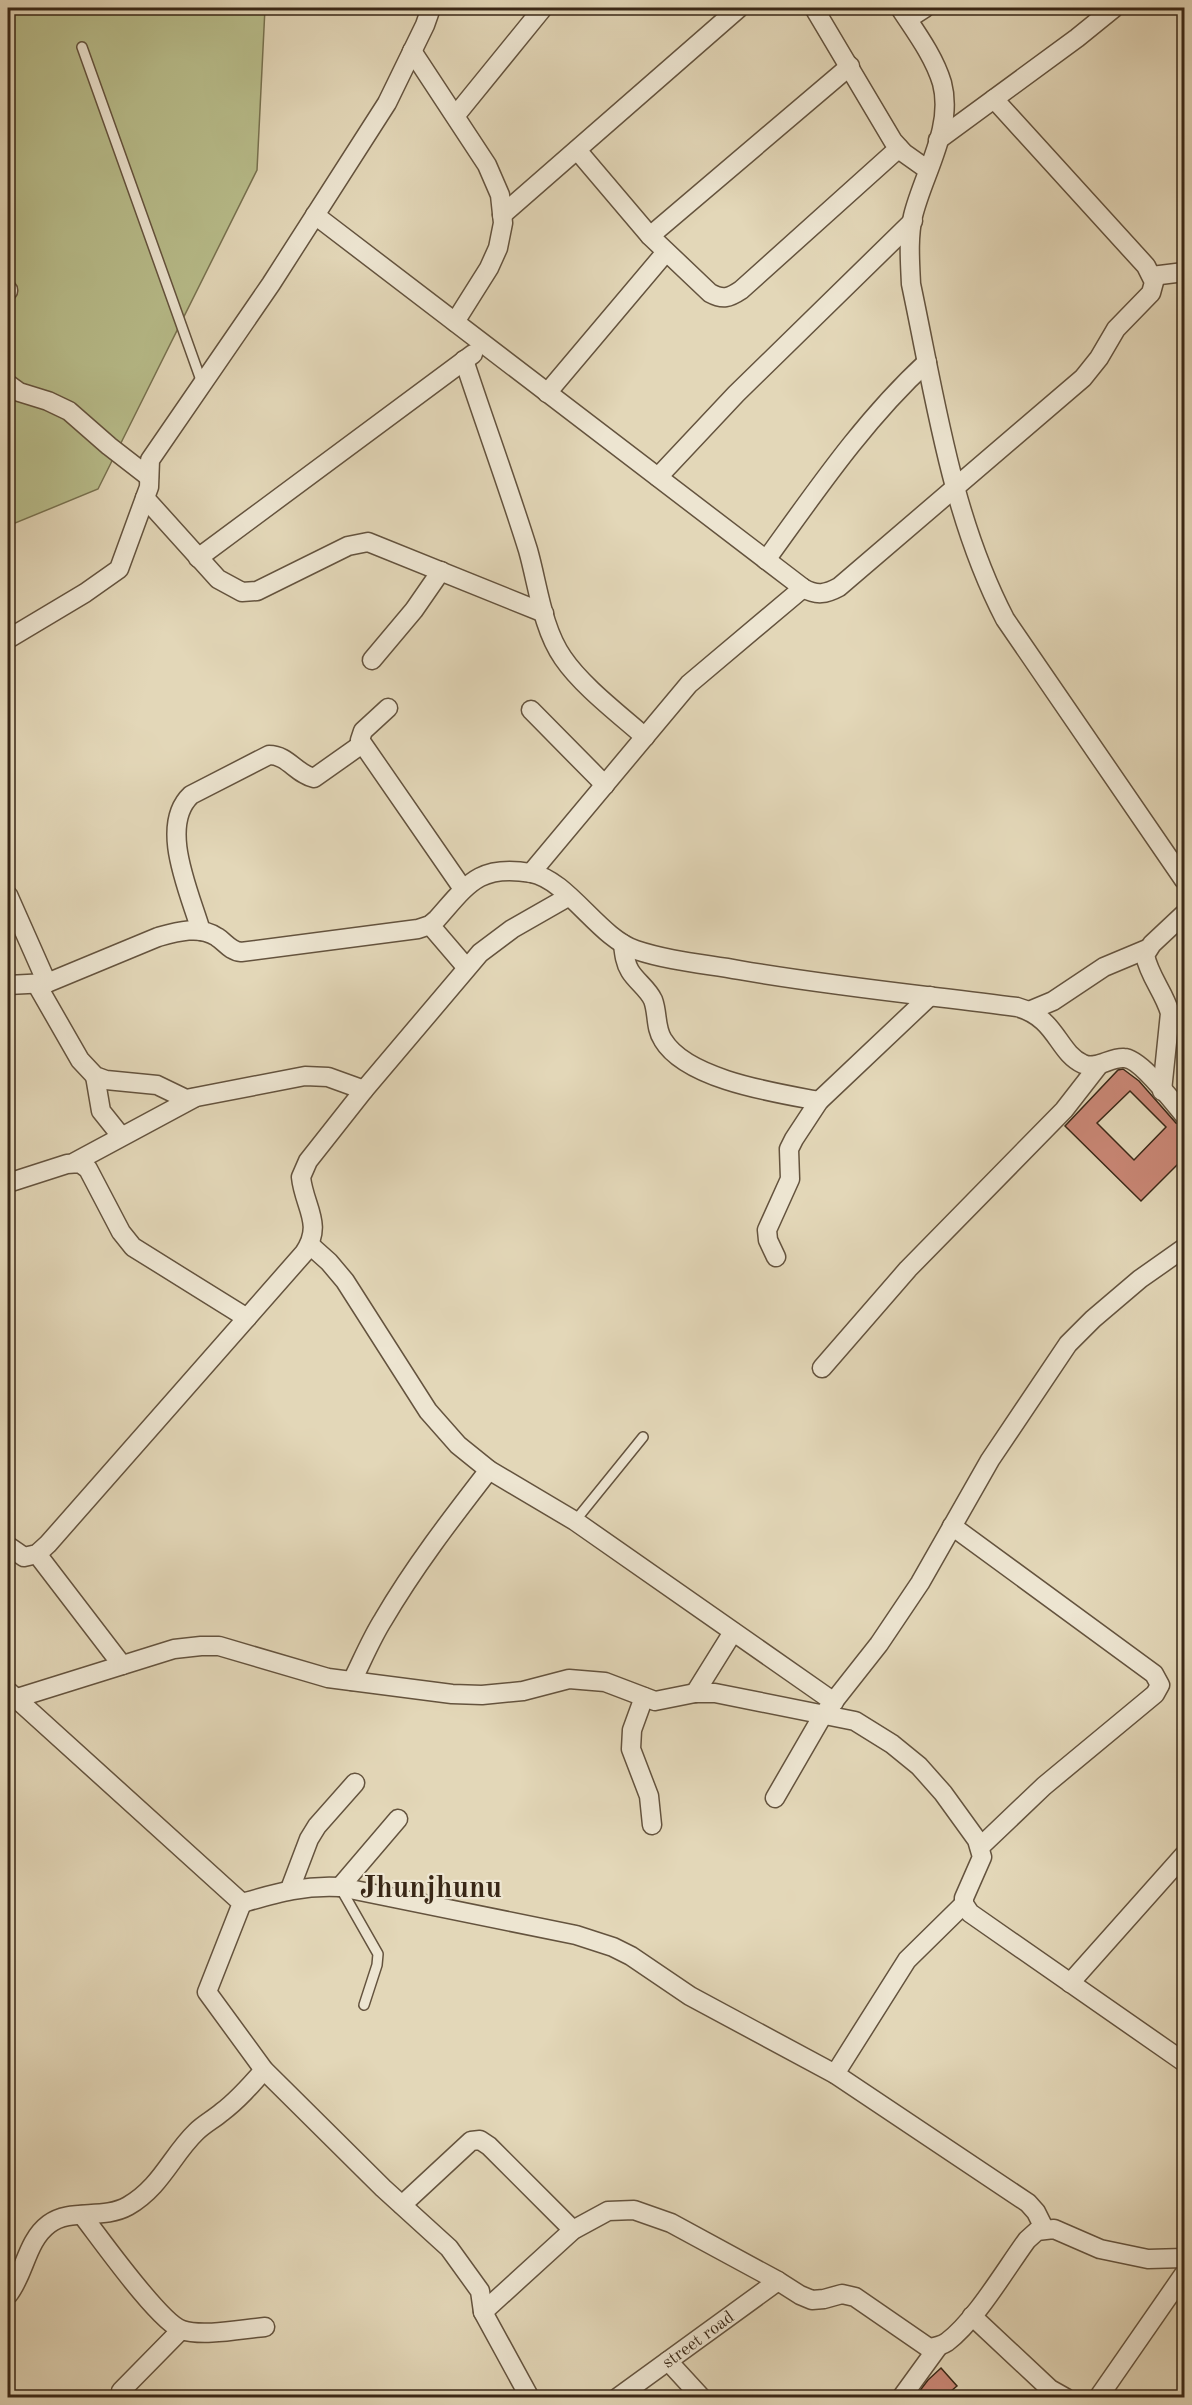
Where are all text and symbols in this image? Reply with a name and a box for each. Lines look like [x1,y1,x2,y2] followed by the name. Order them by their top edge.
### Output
[360,1874,502,1904] district label: Jhunjhunu
[659,2308,738,2372] street label: street road

